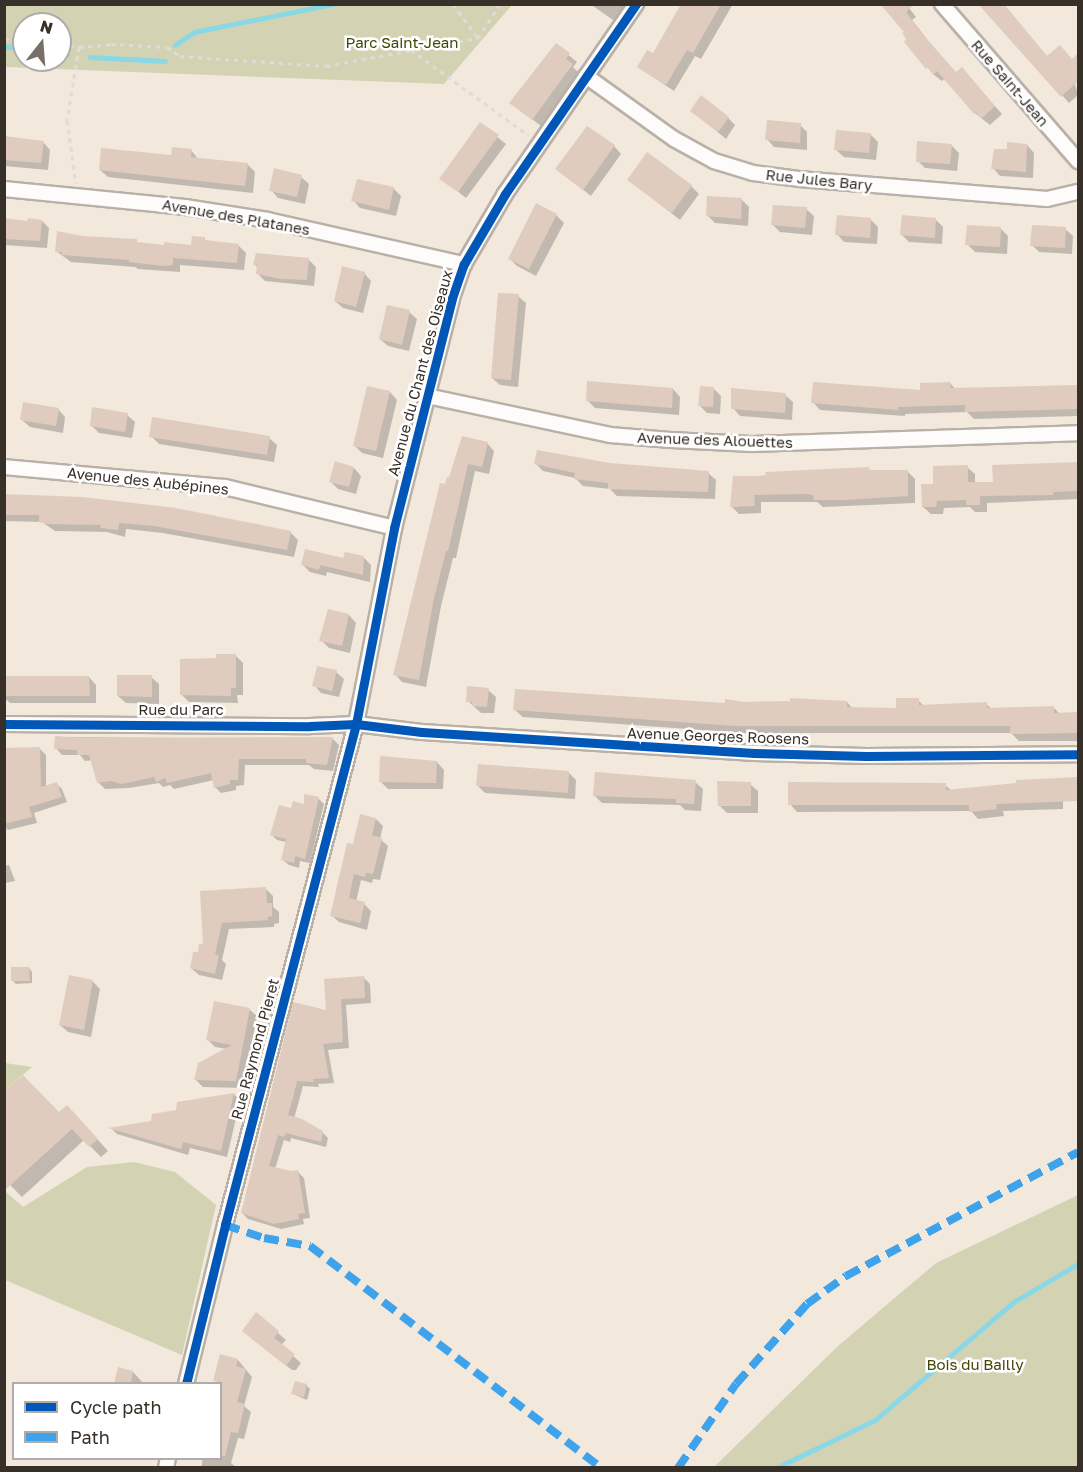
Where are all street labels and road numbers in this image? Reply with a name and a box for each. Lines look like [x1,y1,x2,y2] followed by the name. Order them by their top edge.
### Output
[968,36,1052,130] street label: Rue Saint-Jean
[765,165,873,195] street label: Rue Jules Bary
[161,195,311,239] street label: Avenue des Platanes
[384,268,456,478] street label: Avenue du Chant des Oiseaux
[637,428,793,452] street label: Avenue des Alouettes
[66,464,230,498] street label: Avenue des Aubépines
[138,701,224,719] street label: Rue du Parc
[627,724,809,748] street label: Avenue Georges Roosens
[227,976,283,1122] street label: Rue Raymond Pieret

